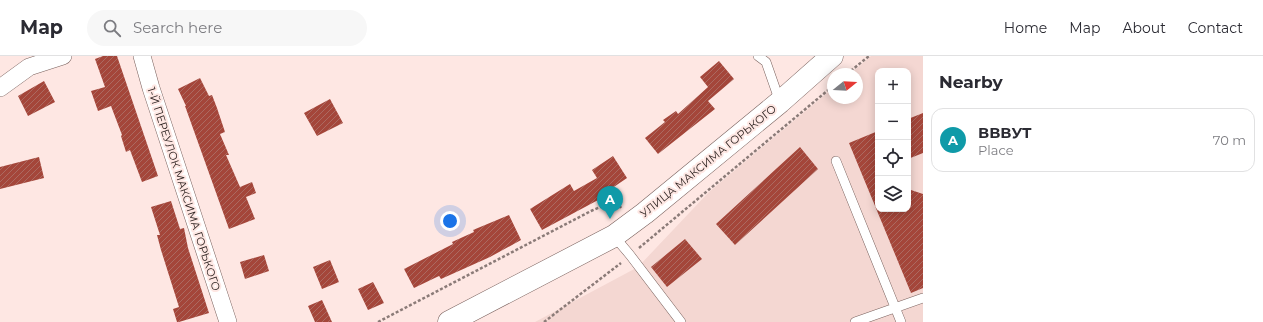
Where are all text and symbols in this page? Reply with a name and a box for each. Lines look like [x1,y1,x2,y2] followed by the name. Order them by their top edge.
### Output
[87,10,367,46] search box
[20,16,63,39] text: Map
[101,17,123,39] icon: search
[133,18,222,37] text: Search here
[1004,19,1047,37] text: Home
[1069,19,1100,37] text: Map
[1122,19,1166,37] text: About
[1188,19,1243,37] text: Contact
[827,68,863,104] north arrow
[875,68,911,212] map controls
[875,68,911,104] button: +
[939,72,1003,92] text: Nearby
[144,85,224,293] street label: 1-Й ПЕРЕУЛОК МАКСИМА ГОРЬКОГО
[637,102,779,220] street label: УЛИЦА МАКСИМА ГОРЬКОГО
[875,104,911,140] button: −
[978,123,1032,142] text: ВВВУТ
[948,132,958,148] text: A
[1213,132,1246,148] text: 70 m
[875,140,911,176] button: locate
[978,142,1014,158] text: Place
[875,176,911,212] button: layers
[597,186,623,219] pin: A
[440,211,460,231] your location

